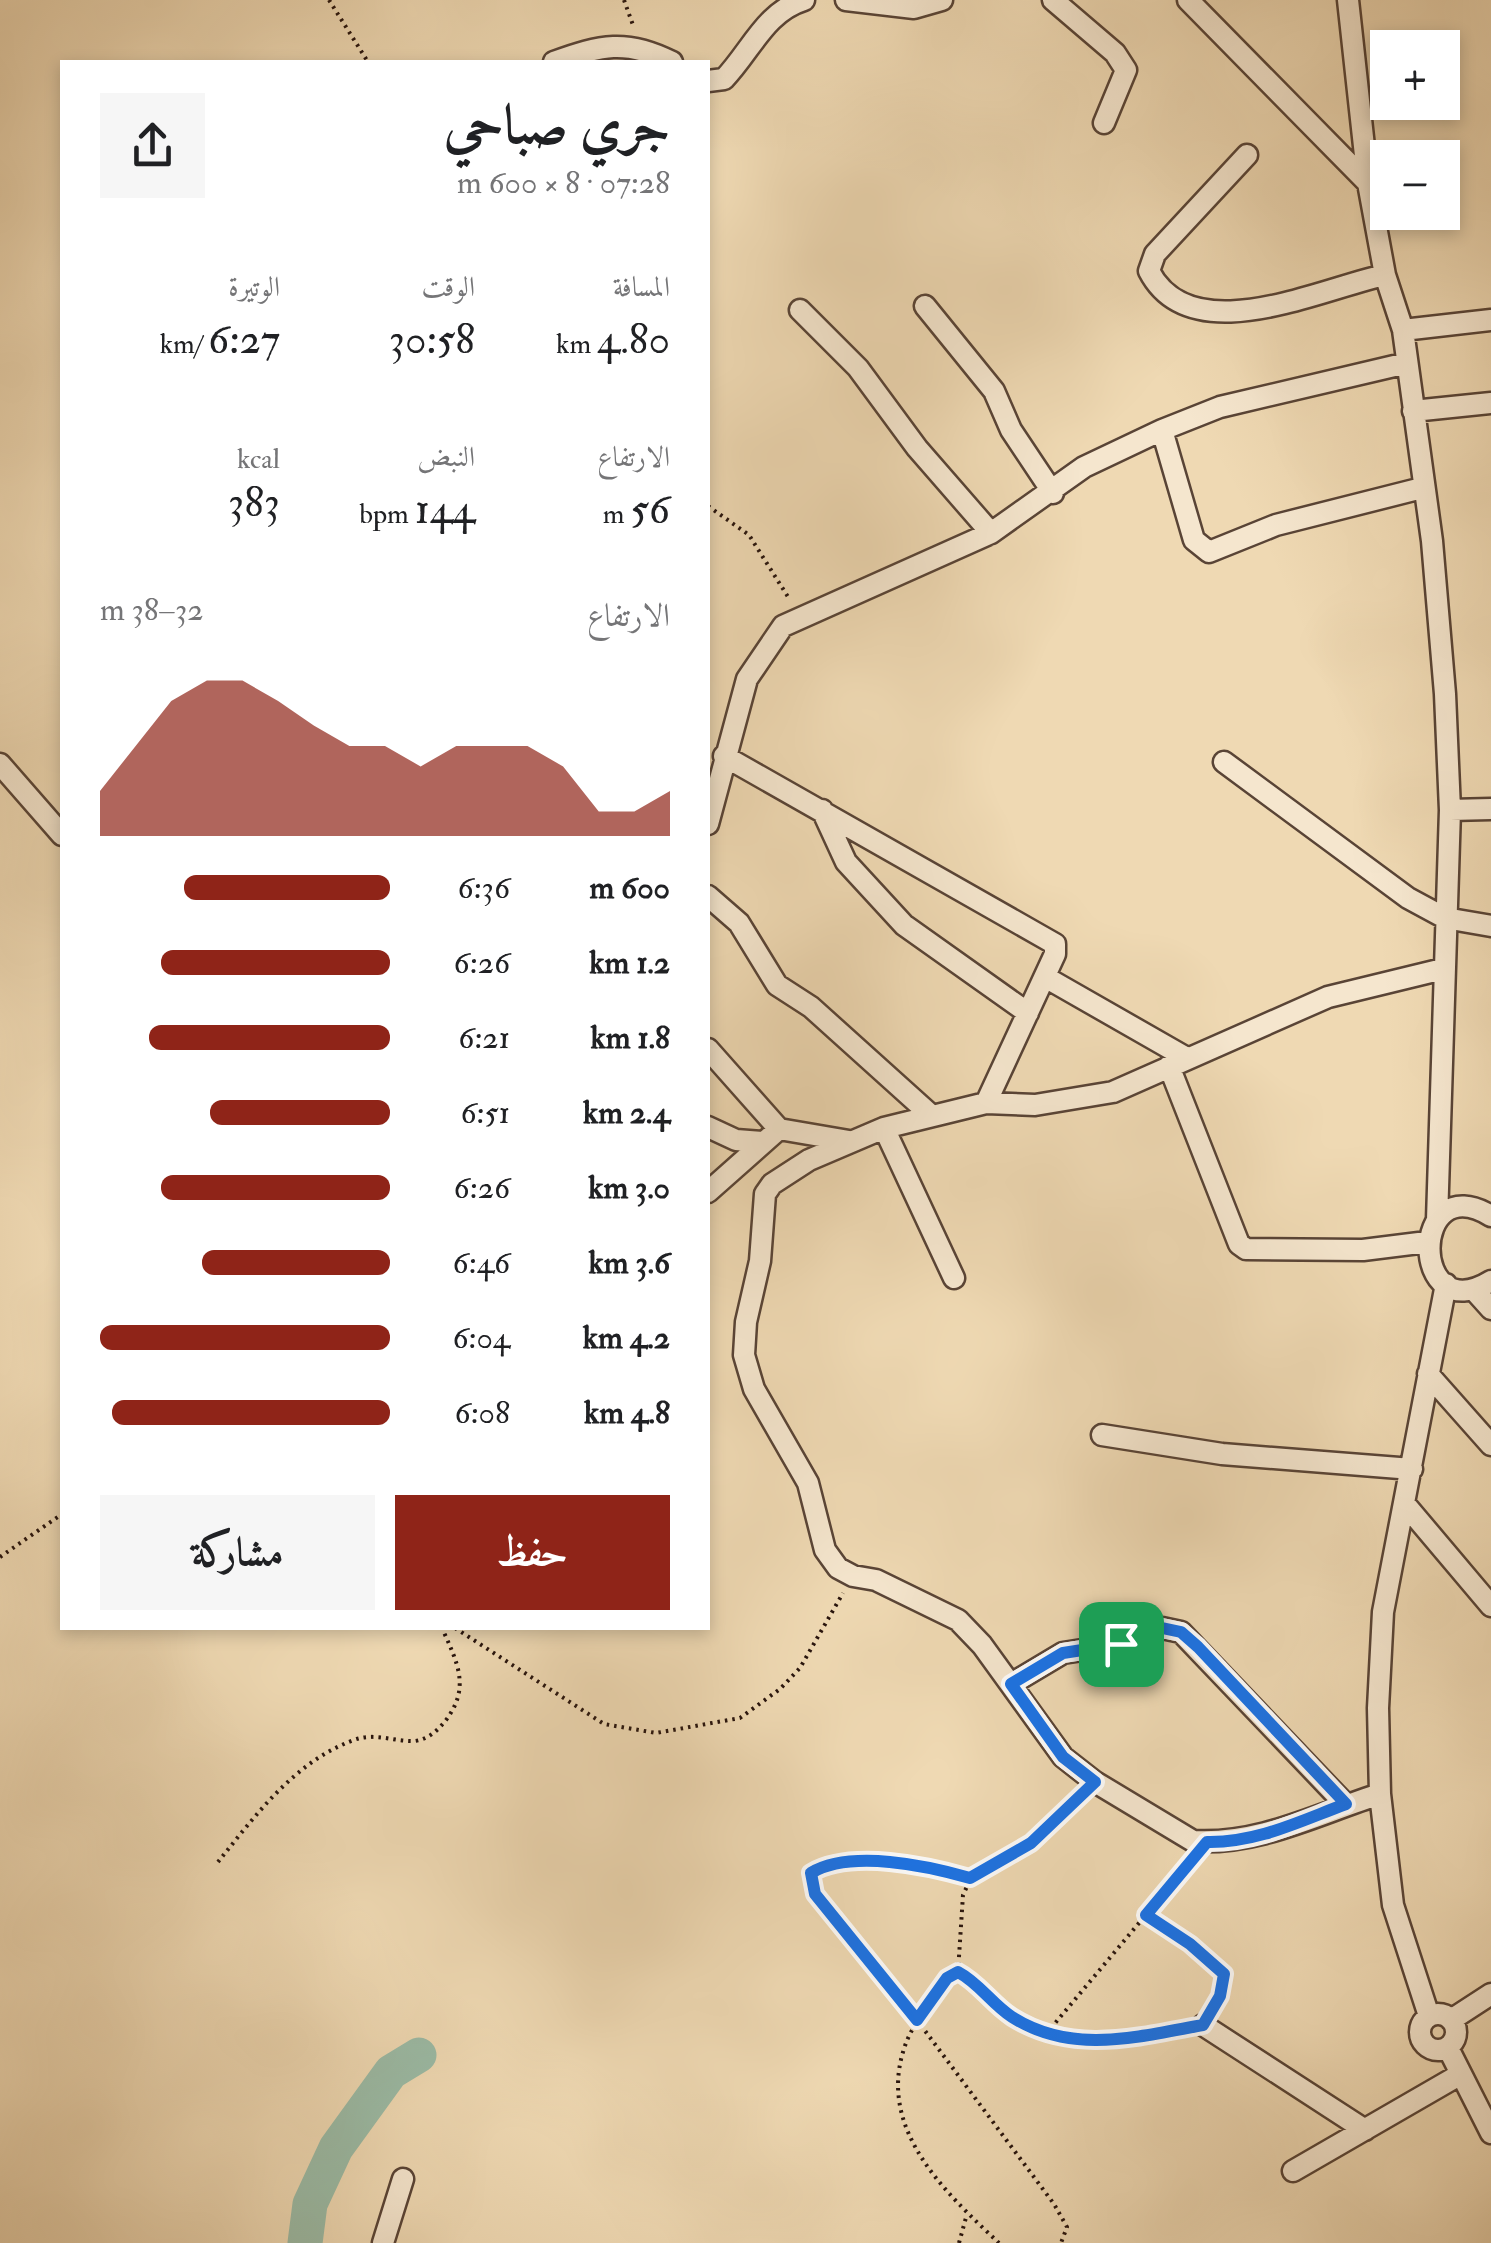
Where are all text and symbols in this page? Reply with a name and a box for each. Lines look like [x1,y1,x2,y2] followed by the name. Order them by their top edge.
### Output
[1370,30,1460,230] map controls
[1370,30,1460,120] button: +
[444,91,670,160] text: جري صباحي
[100,93,205,198] button: share
[1370,140,1460,230] button: −
[457,163,670,203] text: 07:28 · 8 × 600 m
[228,270,280,305] text: الوتيرة
[421,270,475,305] text: الوقت
[613,270,670,305] text: المسافة
[208,314,280,366] text: 6:27
[389,314,475,366] text: 30:58
[597,314,670,366] text: 4.80
[160,327,208,362] text: /km
[556,327,597,362] text: km
[417,440,475,475] text: النبض
[597,440,670,475] text: الارتفاع
[237,442,280,477] text: kcal
[228,477,280,529] text: 383
[415,484,475,536] text: 144
[631,484,670,536] text: 56
[359,497,415,532] text: bpm
[603,497,631,532] text: m
[100,590,204,630] text: 32–38 m
[587,596,670,636] text: الارتفاع
[458,868,510,908] text: 6:36
[590,868,670,908] text: 600 m
[454,943,510,983] text: 6:26
[589,943,670,983] text: 1.2 km
[458,1018,510,1058] text: 6:21
[591,1018,670,1058] text: 1.8 km
[460,1093,510,1133] text: 6:51
[583,1093,670,1133] text: 2.4 km
[454,1168,510,1208] text: 6:26
[588,1168,670,1208] text: 3.0 km
[453,1243,510,1283] text: 6:46
[589,1243,670,1283] text: 3.6 km
[452,1318,510,1358] text: 6:04
[583,1318,670,1358] text: 4.2 km
[455,1393,510,1433] text: 6:08
[584,1393,670,1433] text: 4.8 km
[100,1495,375,1610] button: مشاركة
[395,1495,670,1610] button: حفظ
[1079,1602,1164,1687] pin
[1094,1617,1149,1672] icon: arrive

